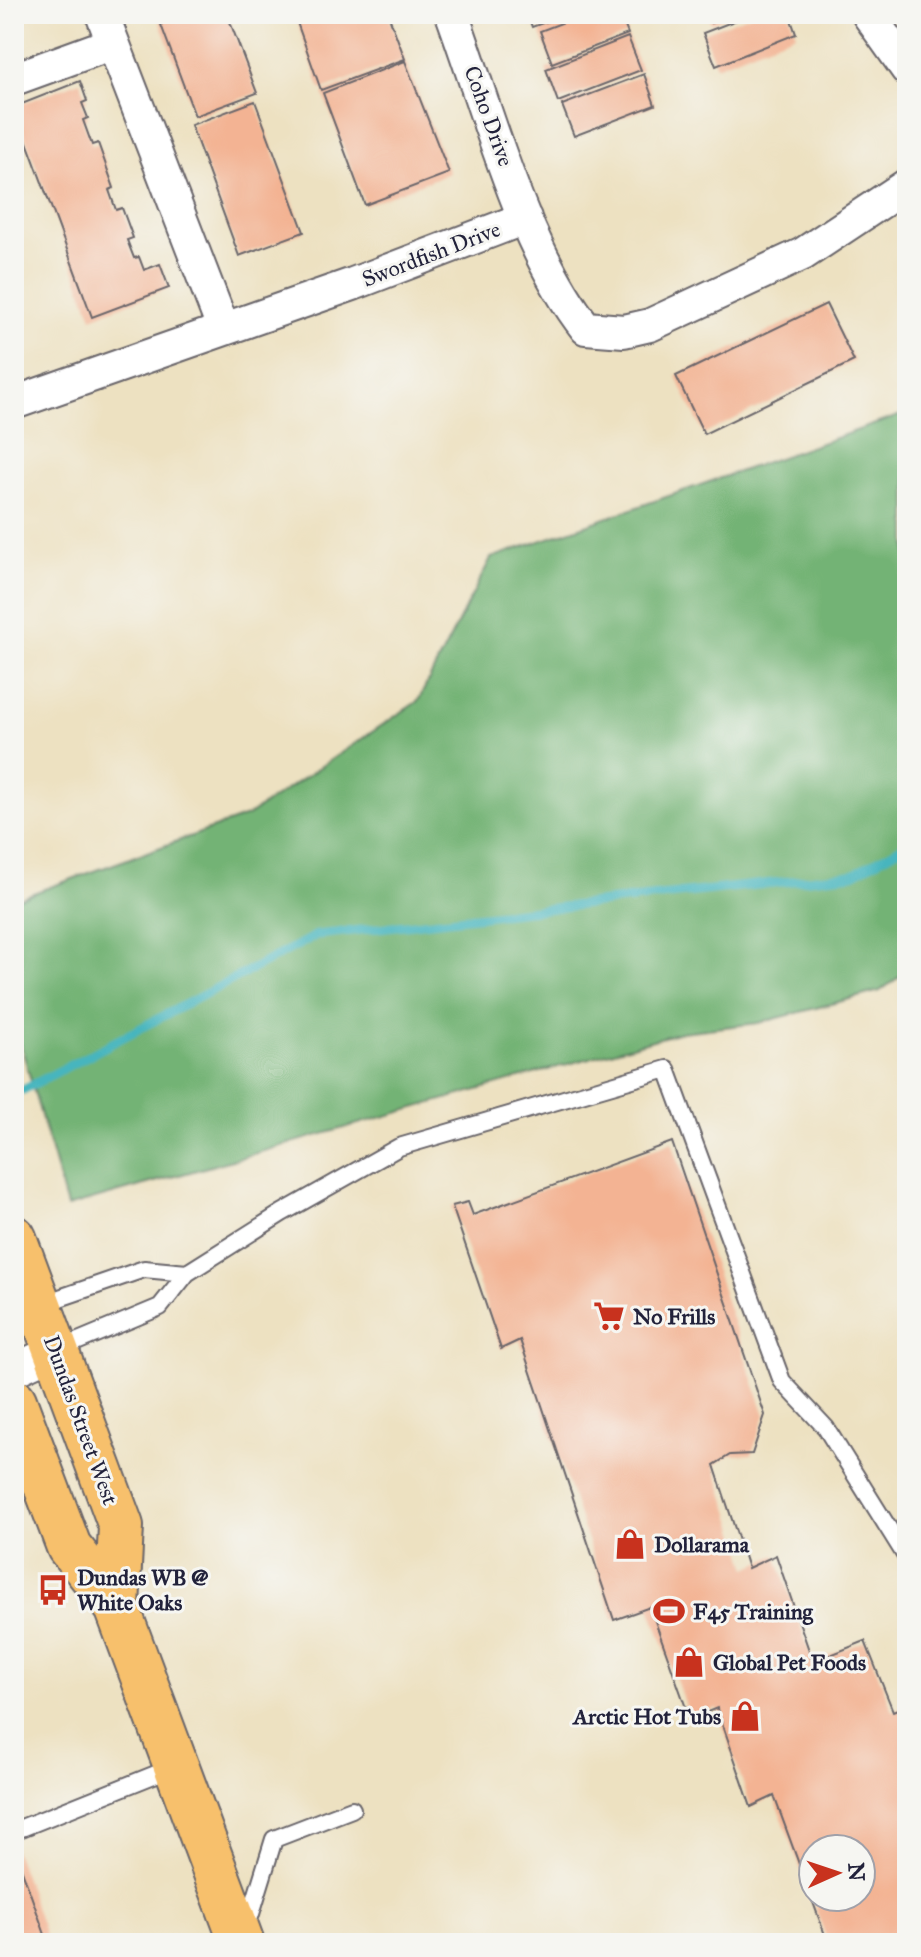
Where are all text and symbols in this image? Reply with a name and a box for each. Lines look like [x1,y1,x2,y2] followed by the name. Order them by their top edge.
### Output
[458,62,520,170] street label: Coho Drive
[358,215,504,293] street label: Swordfish Drive
[592,1299,626,1333] supermarket icon: No Frills
[633,1303,715,1330] place label: No Frills
[38,1332,124,1509] street label: Dundas Street West
[613,1527,647,1561] shop icon: Dollarama
[654,1531,750,1558] place label: Dollarama
[77,1564,208,1616] place label: Dundas WB @ White Oaks
[36,1573,70,1607] bus stop icon: Dundas WB @ White Oaks
[652,1594,686,1628] sports icon: F45 Training
[693,1598,814,1625] place label: F45 Training
[672,1645,706,1679] shop icon: Global Pet Foods
[713,1649,866,1676] place label: Global Pet Foods
[728,1699,762,1733] shop icon: Arctic Hot Tubs
[571,1703,721,1730] place label: Arctic Hot Tubs
[797,1833,877,1913] north arrow
[843,1862,870,1882] text: N

